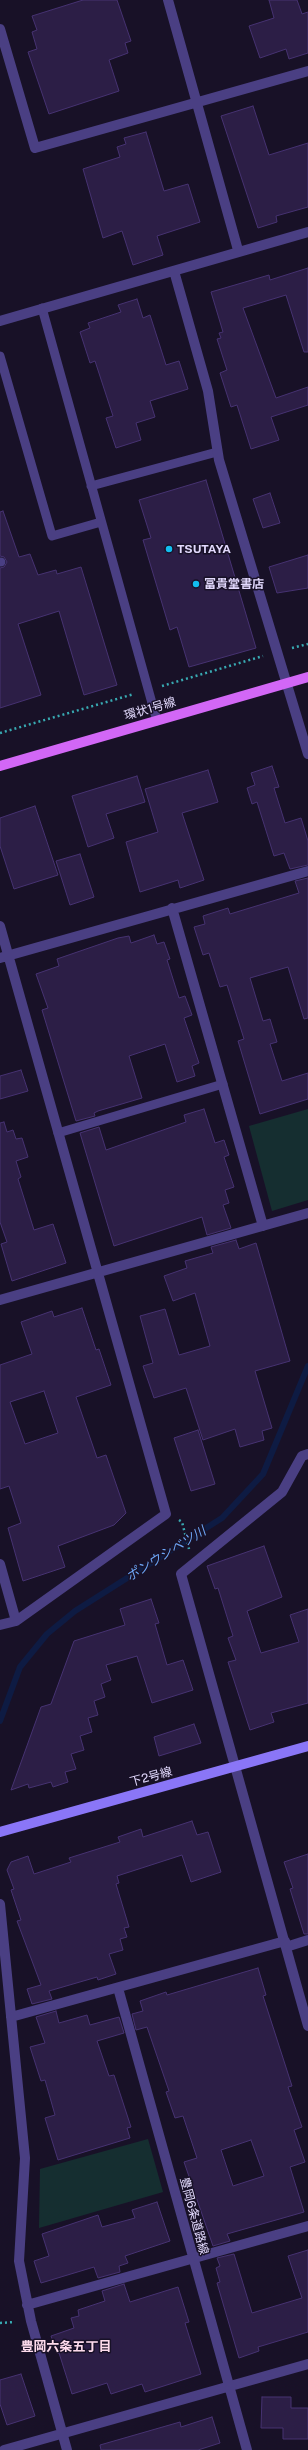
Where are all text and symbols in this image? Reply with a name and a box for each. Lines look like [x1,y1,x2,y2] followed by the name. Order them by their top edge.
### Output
[177,542,231,556] place label: TSUTAYA
[164,544,174,554] marker: TSUTAYA
[204,577,264,591] place label: 冨貴堂書店
[191,579,201,589] marker: 冨貴堂書店
[123,695,177,723] street label: 環状1号線
[123,1523,209,1585] water label: ポンウシベツ川
[128,1764,174,1790] street label: 下2号線
[177,2176,211,2256] street label: 豊岡6条道路線
[21,2339,111,2355] district label: 豊岡六条五丁目

